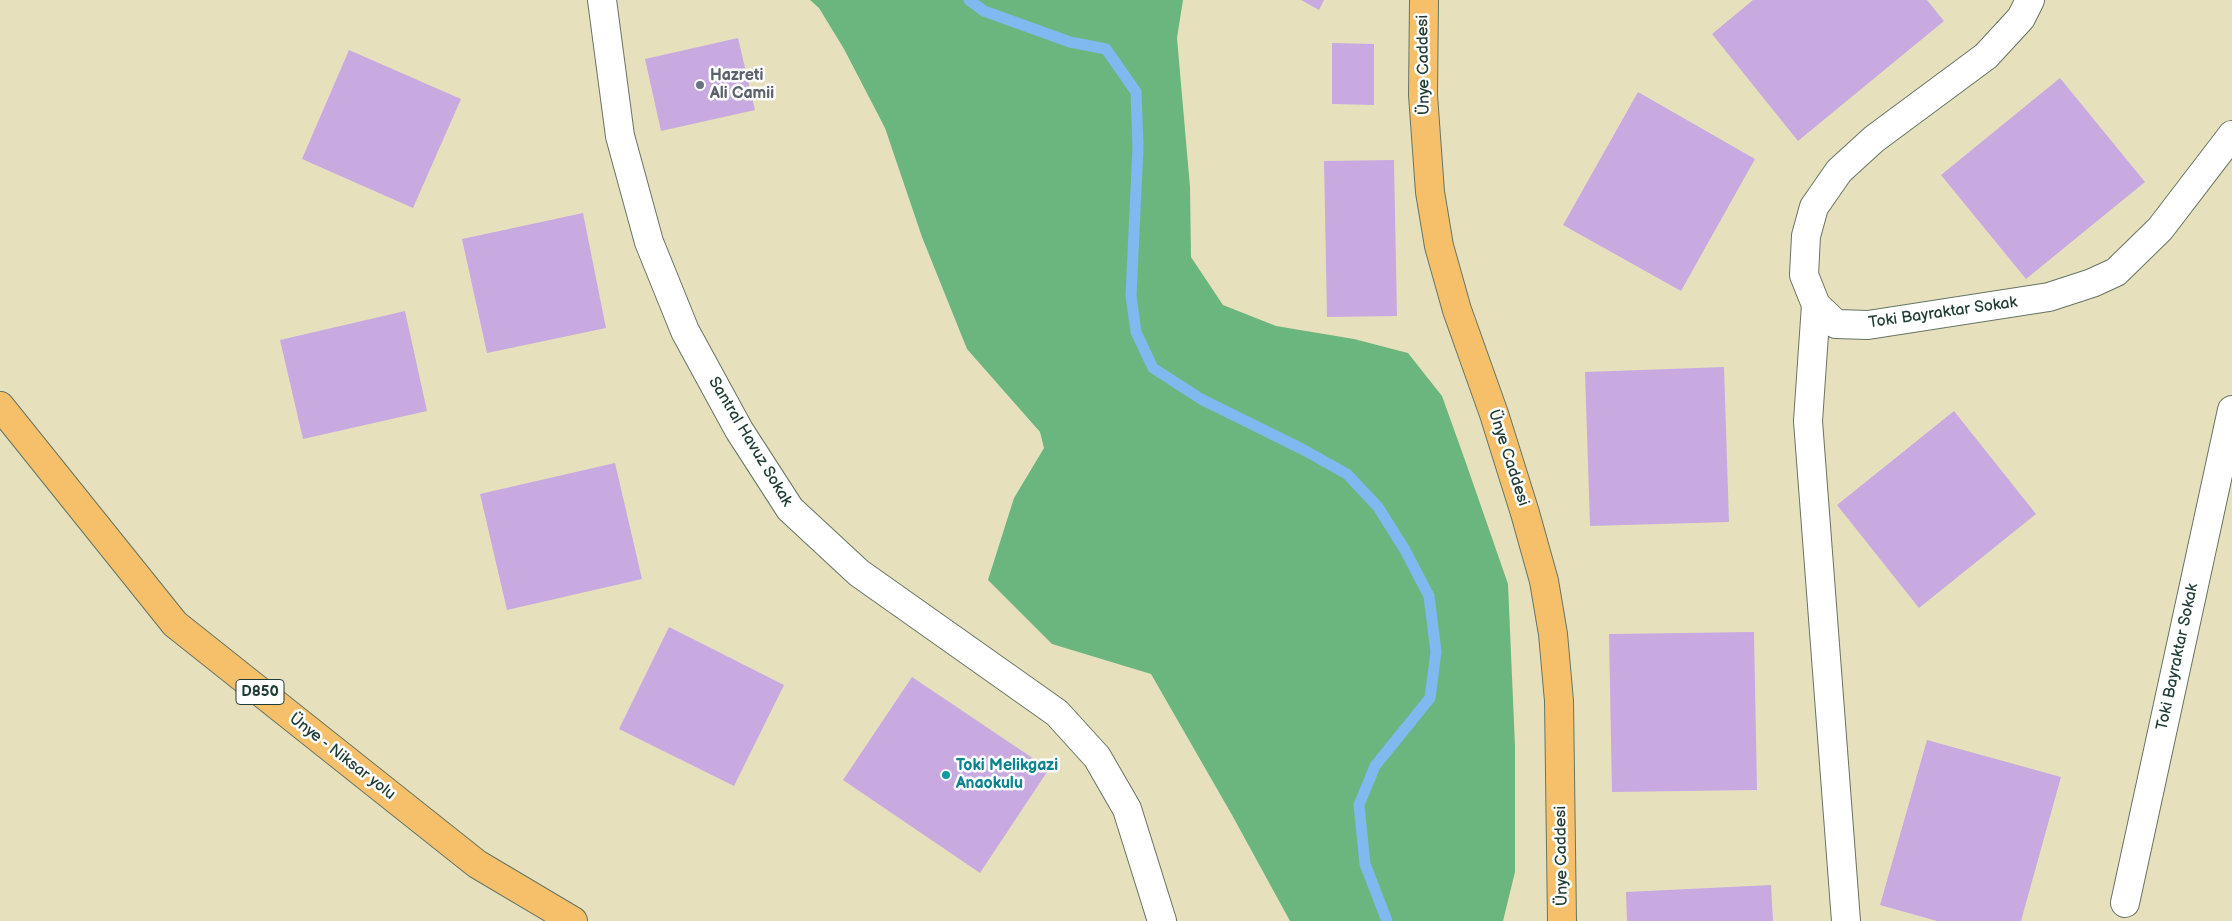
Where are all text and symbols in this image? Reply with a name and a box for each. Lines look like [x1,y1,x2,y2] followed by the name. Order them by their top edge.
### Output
[1414,15,1434,115] street label: Ünye Caddesi
[710,66,774,104] place label: Hazreti Ali Camii
[694,79,706,91] marker: Hazreti Ali Camii
[1867,293,2019,333] street label: Toki Bayraktar Sokak
[704,374,796,510] street label: Santral Havuz Sokak
[1483,407,1533,509] street label: Ünye Caddesi
[2153,582,2203,732] street label: Toki Bayraktar Sokak
[236,680,284,704] road number: D850
[285,710,399,804] street label: Ünye - Niksar yolu
[956,756,1058,794] place label: Toki Melikgazi Anaokulu
[940,769,952,781] marker: Toki Melikgazi Anaokulu
[1552,806,1572,906] street label: Ünye Caddesi

